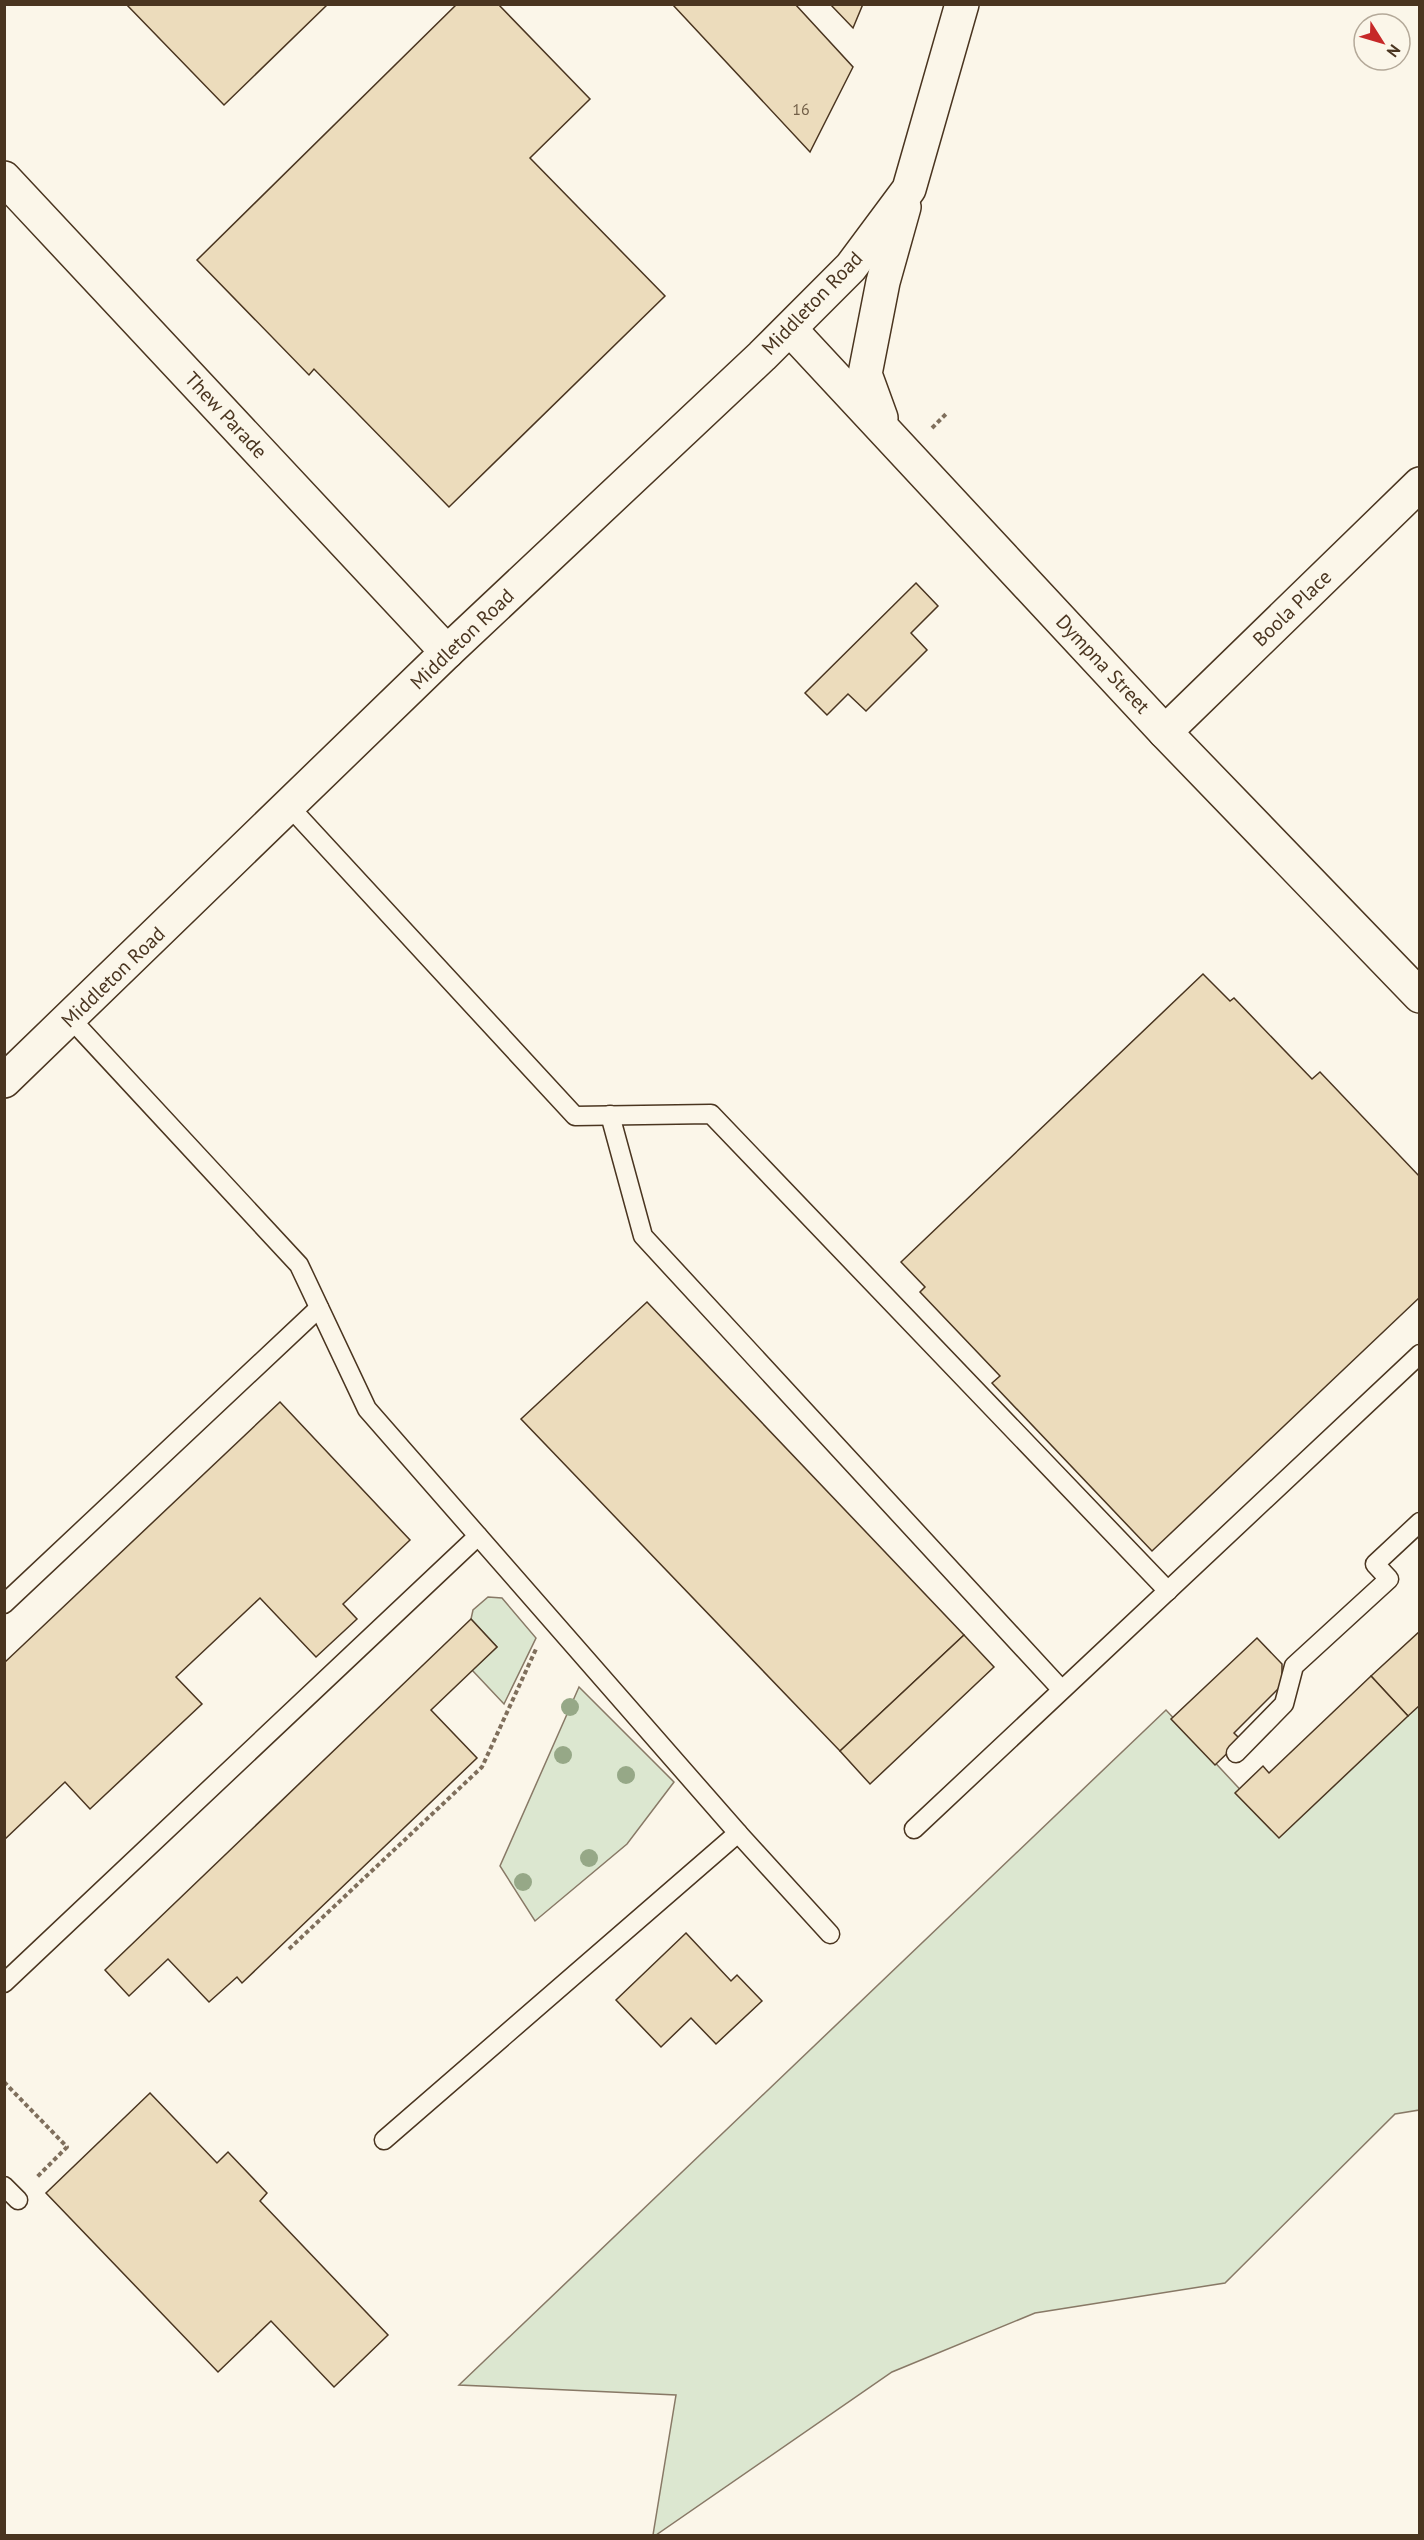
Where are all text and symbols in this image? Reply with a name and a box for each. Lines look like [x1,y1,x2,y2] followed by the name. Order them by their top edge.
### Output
[1352,12,1412,72] north arrow
[1383,41,1405,61] text: N
[792,99,810,119] house number: 16
[756,246,868,360] street label: Middleton Road
[179,366,273,464] street label: Thew Parade
[1247,564,1337,652] street label: Boola Place
[405,583,519,695] street label: Middleton Road
[1050,609,1156,719] street label: Dympna Street
[56,921,170,1033] street label: Middleton Road

